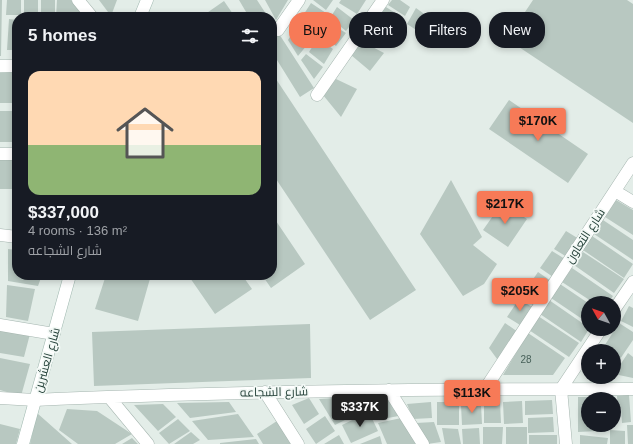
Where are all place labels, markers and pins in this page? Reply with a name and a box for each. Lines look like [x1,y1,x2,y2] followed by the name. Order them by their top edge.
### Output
[510,108,566,142] pin: $170K
[477,191,533,225] pin: $217K
[492,278,548,312] pin: $205K
[444,380,500,414] pin: $113K
[332,394,388,428] pin: $337K

